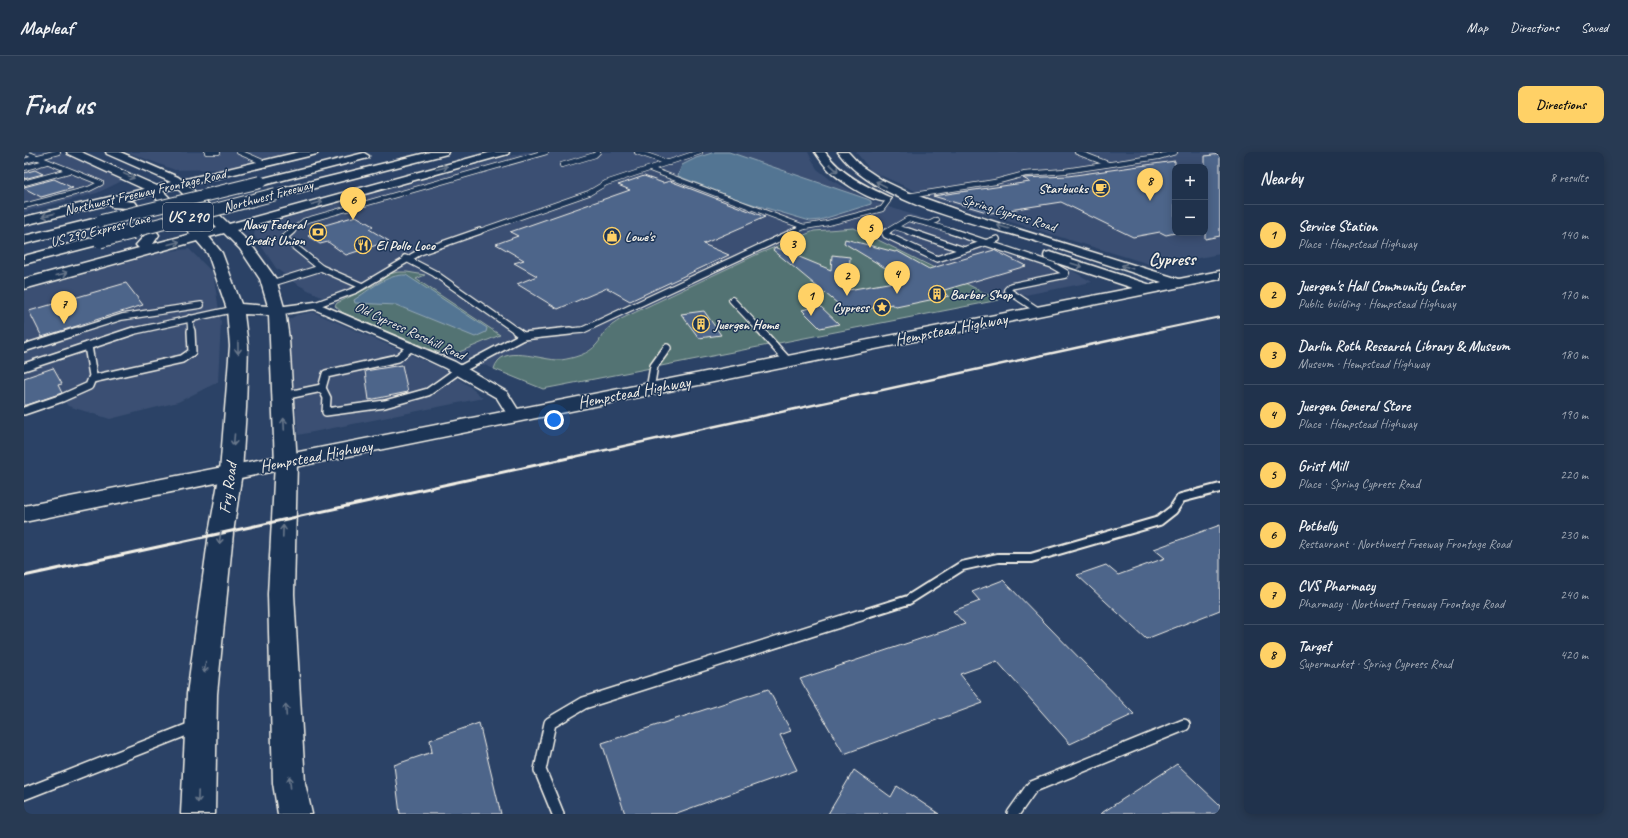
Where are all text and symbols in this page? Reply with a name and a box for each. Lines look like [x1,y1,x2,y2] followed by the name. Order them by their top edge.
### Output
[20,16,73,40] text: Mapleaf
[1467,19,1488,36] text: Map
[1510,19,1559,36] text: Directions
[1581,19,1608,36] text: Saved
[1518,86,1604,123] button: Directions
[24,87,94,122] text: Find us
[435,164,448,171] one-way arrow
[829,164,839,173] one-way arrow
[1172,164,1208,236] map controls
[1172,164,1208,200] button: +
[62,165,230,219] street label: Northwest Freeway Frontage Road
[1137,168,1163,201] pin: 8
[1260,168,1303,189] text: Nearby
[1550,170,1588,186] text: 8 results
[122,173,134,180] one-way arrow
[221,176,316,216] street label: Northwest Freeway
[1091,178,1111,198] cafe icon: Starbucks
[876,179,888,187] one-way arrow
[1038,180,1090,197] place label: Starbucks
[340,187,366,220] pin: 6
[960,191,1060,236] street label: Spring Cypress Road
[310,198,323,206] one-way arrow
[1172,200,1208,236] button: −
[163,203,213,231] road number: US 290
[49,209,153,251] street label: US 290 Express Lane
[42,212,55,219] one-way arrow
[857,215,883,248] pin: 5
[242,216,308,249] place label: Navy Federal Credit Union
[1298,217,1377,236] text: Service Station
[308,222,328,242] bank icon: Navy Federal Credit Union
[997,223,1010,230] one-way arrow
[602,226,622,246] shop icon: Lowe's
[1270,227,1276,243] text: 1
[1560,227,1588,243] text: 140 m
[625,228,656,245] place label: Lowe's
[780,231,806,264] pin: 3
[353,235,373,255] restaurant icon: El Pollo Loco
[1298,236,1417,252] text: Place · Hempstead Highway
[376,237,436,254] place label: El Pollo Loco
[168,239,181,246] one-way arrow
[1149,248,1197,270] district label: Cypress
[884,261,910,294] pin: 4
[1070,262,1083,269] one-way arrow
[834,263,860,296] pin: 2
[1121,263,1134,270] one-way arrow
[55,270,68,277] one-way arrow
[1298,277,1465,296] text: Juergen's Hall Community Center
[798,283,824,316] pin: 1
[927,284,947,304] building icon: Barber Shop
[950,286,1014,303] place label: Barber Shop
[1270,287,1276,303] text: 2
[1560,287,1588,303] text: 170 m
[51,291,77,324] pin: 7
[1298,296,1456,312] text: Public building · Hempstead Highway
[872,297,892,317] place icon: Cypress
[352,298,470,365] street label: Old Cypress Rosehill Road
[833,299,871,316] place label: Cypress
[893,308,1010,350] street label: Hempstead Highway
[691,314,711,334] building icon: Juergen Home
[713,316,780,333] place label: Juergen Home
[1298,337,1510,356] text: Darlin Roth Research Library & Museum
[234,341,242,354] one-way arrow
[1270,347,1276,363] text: 3
[1560,347,1588,363] text: 180 m
[1298,356,1429,372] text: Museum · Hempstead Highway
[576,371,693,413] street label: Hempstead Highway
[1298,397,1410,416] text: Juergen General Store
[1270,407,1276,423] text: 4
[1560,407,1588,423] text: 190 m
[544,410,564,430] your location
[1298,416,1417,432] text: Place · Hempstead Highway
[281,418,288,431] one-way arrow
[230,433,237,446] one-way arrow
[258,435,375,477] street label: Hempstead Highway
[1298,457,1347,476] text: Grist Mill
[214,459,242,515] street label: Fry Road
[1270,467,1276,483] text: 5
[1560,467,1588,483] text: 220 m
[1298,476,1420,492] text: Place · Spring Cypress Road
[1298,517,1337,536] text: Potbelly
[280,525,287,538] one-way arrow
[1270,527,1276,543] text: 6
[1560,527,1588,543] text: 230 m
[217,531,224,544] one-way arrow
[1298,536,1511,552] text: Restaurant · Northwest Freeway Frontage Road
[1298,577,1375,596] text: CVS Pharmacy
[1270,587,1276,603] text: 7
[1560,587,1588,603] text: 240 m
[1298,596,1504,612] text: Pharmacy · Northwest Freeway Frontage Road
[1298,637,1331,656] text: Target
[1270,647,1276,663] text: 8
[1560,647,1588,663] text: 420 m
[1298,656,1452,672] text: Supermarket · Spring Cypress Road
[201,660,209,673] one-way arrow
[283,704,290,717] one-way arrow
[286,776,293,789] one-way arrow
[195,790,202,803] one-way arrow

